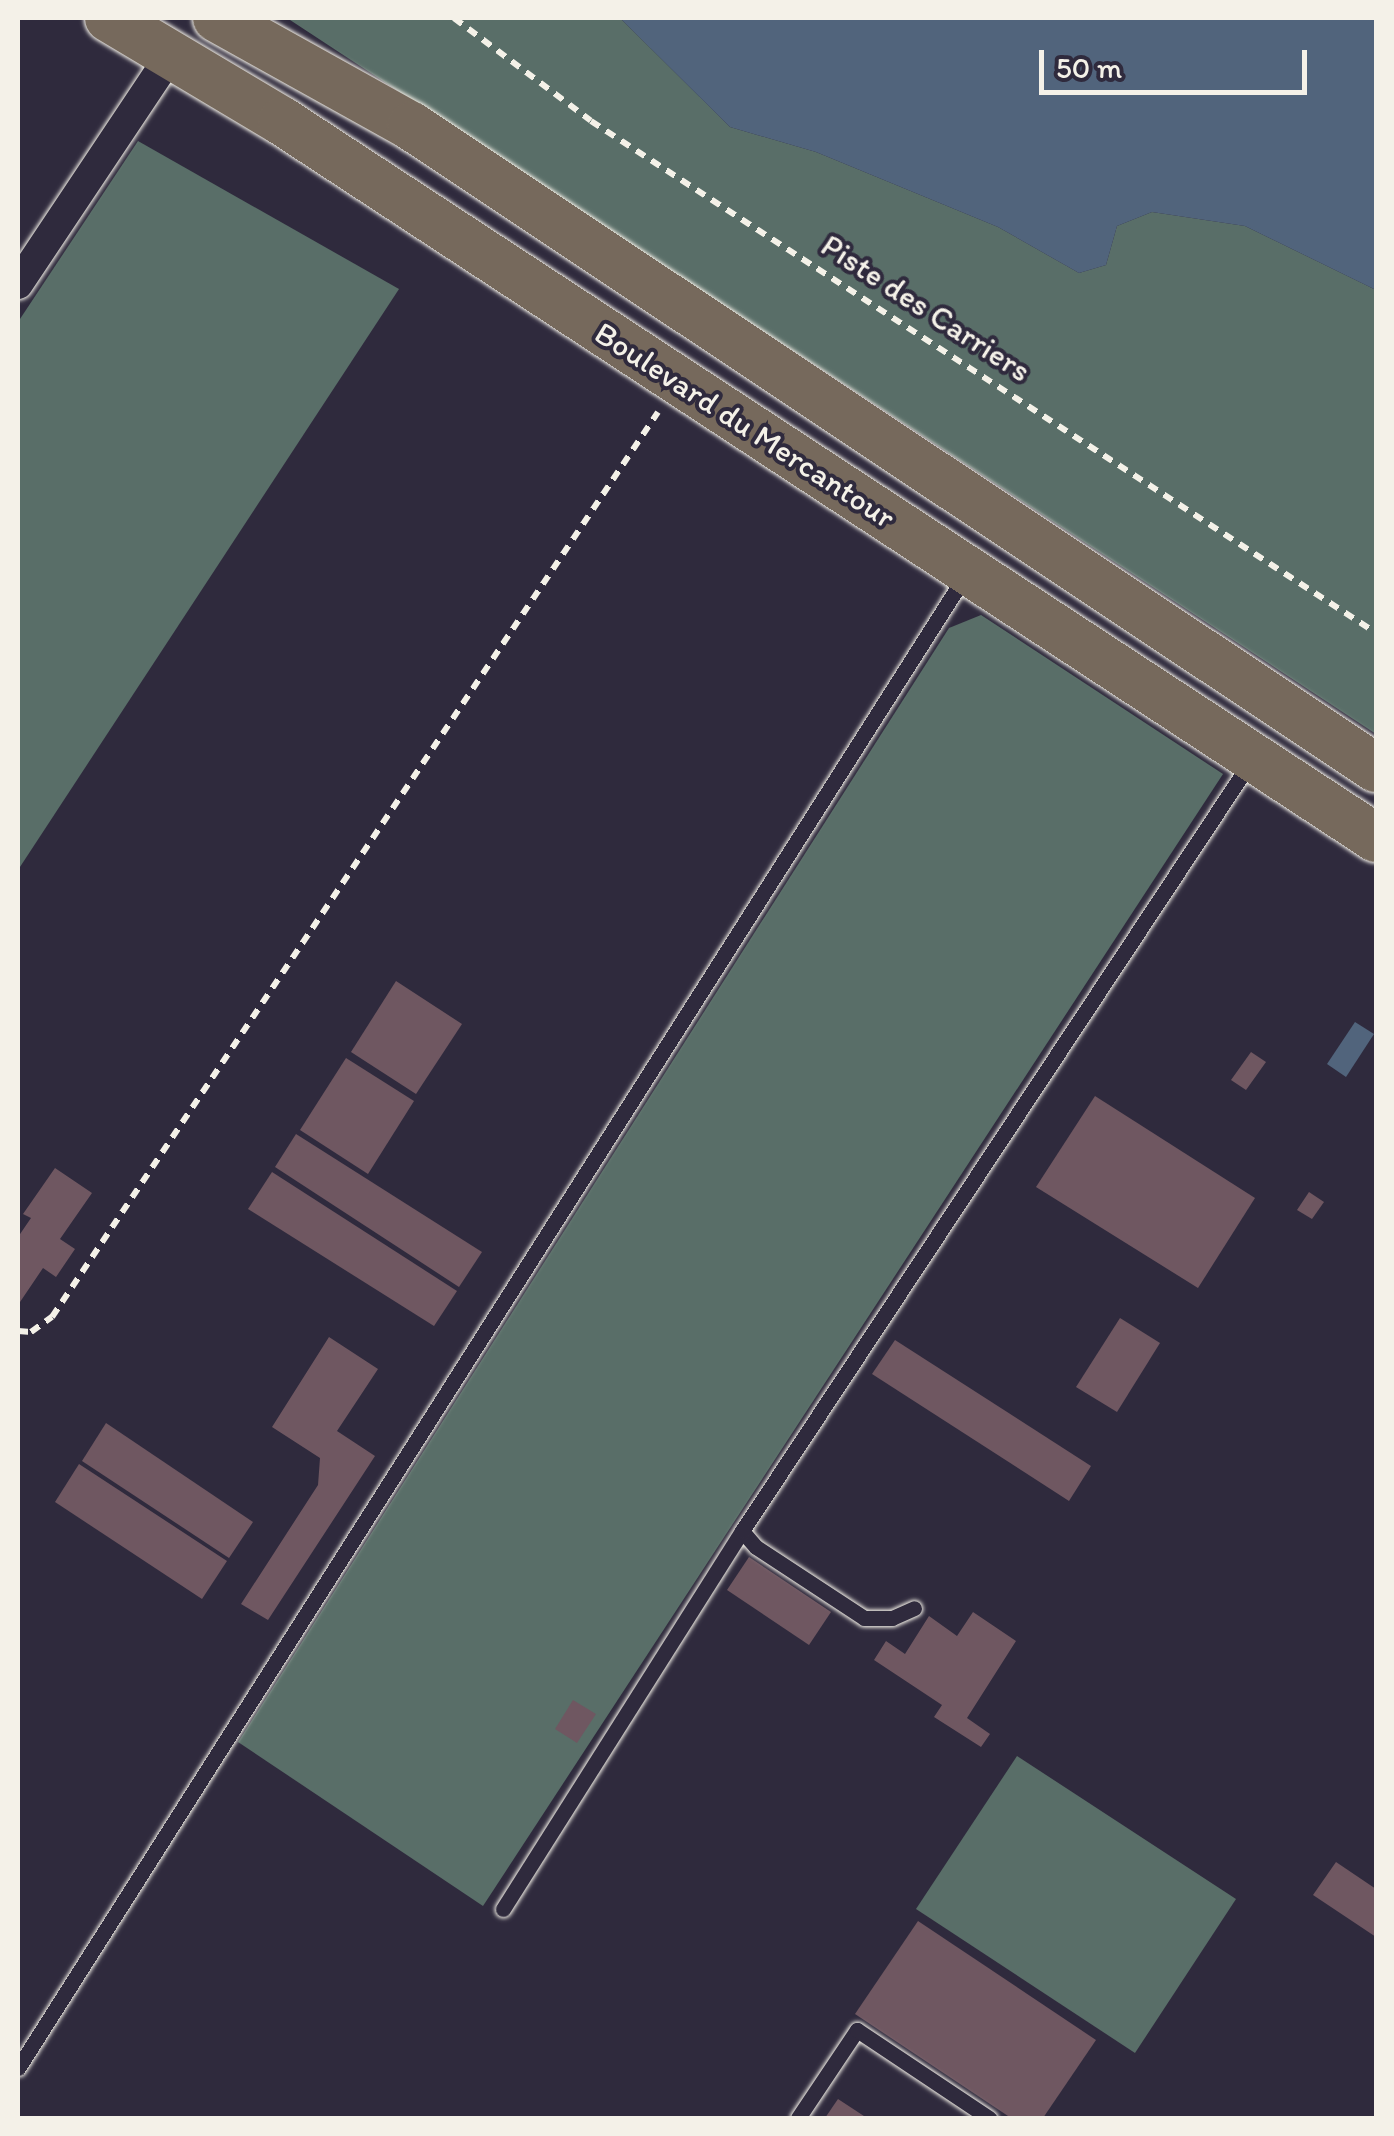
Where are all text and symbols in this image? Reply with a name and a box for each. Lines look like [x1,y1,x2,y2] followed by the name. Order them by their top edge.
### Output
[1044,30,1312,92] scale bar
[1056,49,1122,86] text: 50 m
[814,226,1038,390] street label: Piste des Carriers
[588,314,902,536] street label: Boulevard du Mercantour

